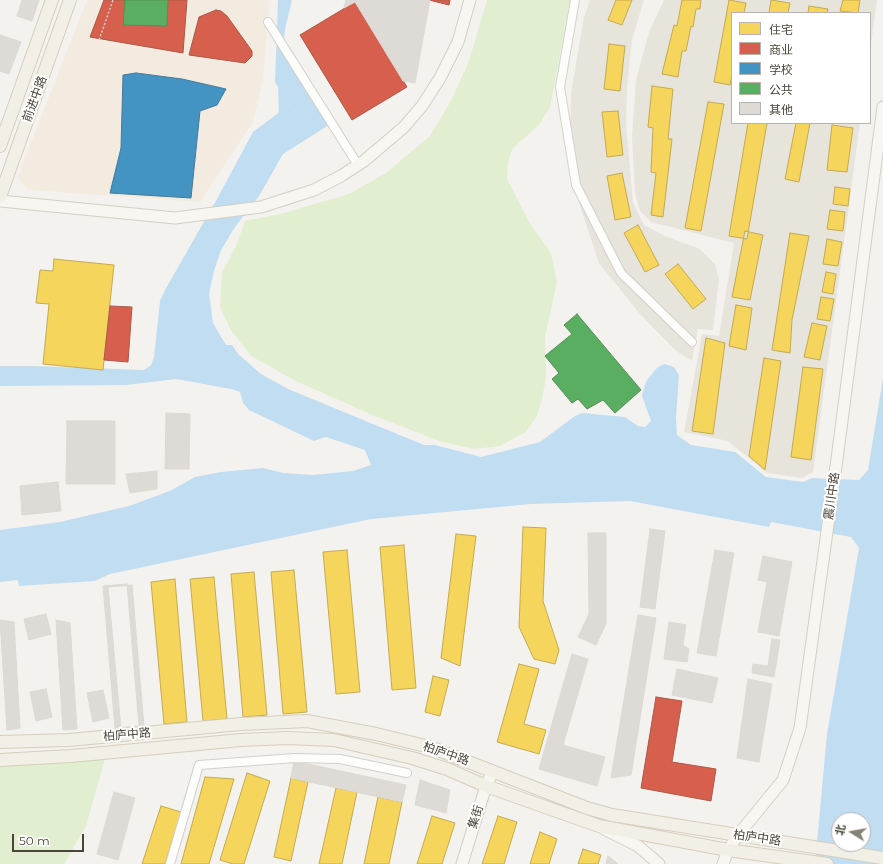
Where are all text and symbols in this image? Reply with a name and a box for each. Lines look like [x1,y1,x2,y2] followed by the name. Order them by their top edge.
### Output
[731,12,871,124] legend
[769,22,793,37] text: 住宅
[769,42,793,57] text: 商业
[769,62,793,77] text: 学校
[20,74,50,124] street label: 前进中路
[769,82,793,97] text: 公共
[769,102,793,117] text: 其他
[822,471,842,521] street label: 震川中路
[102,726,152,744] street label: 柏庐中路
[421,739,471,769] street label: 柏庐中路
[466,803,486,831] street label: 集街
[831,812,871,852] north arrow
[832,823,848,837] text: 北
[14,826,86,852] scale bar
[732,828,782,848] street label: 柏庐中路
[19,833,50,848] text: 50 m

